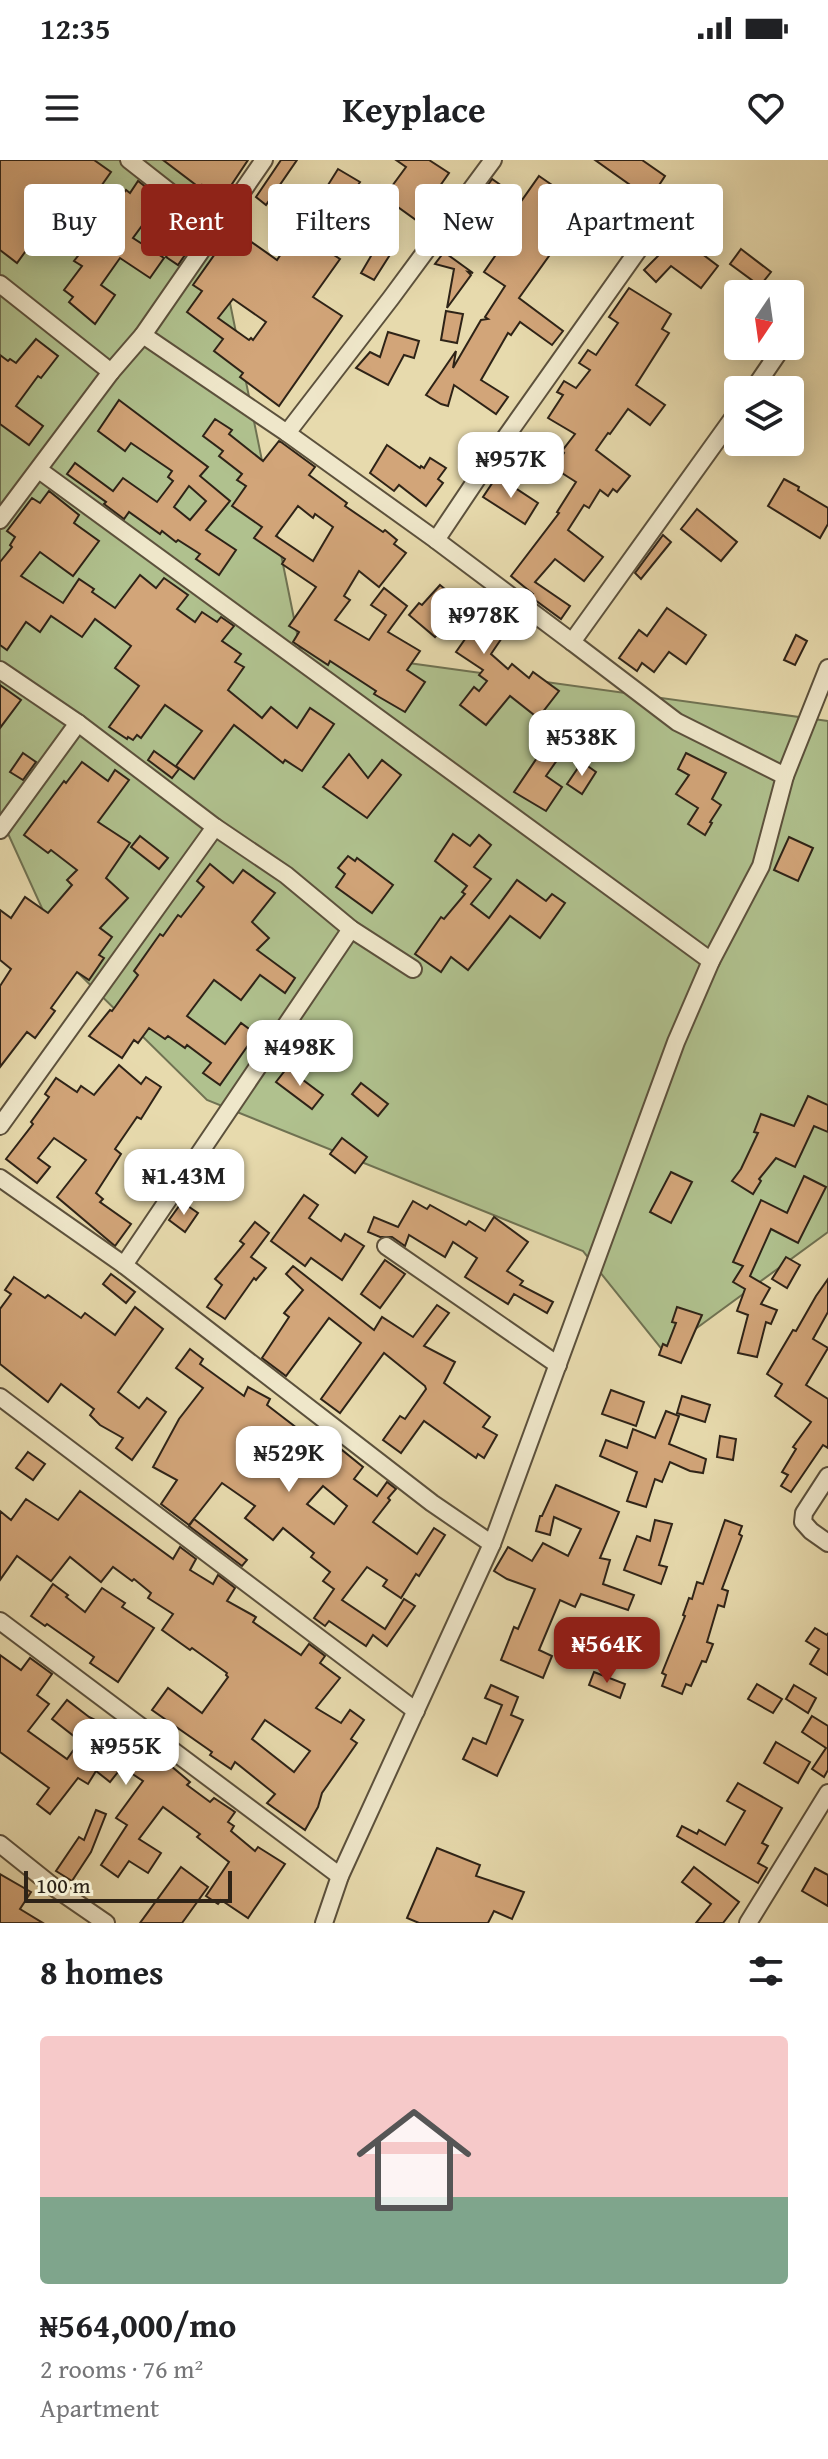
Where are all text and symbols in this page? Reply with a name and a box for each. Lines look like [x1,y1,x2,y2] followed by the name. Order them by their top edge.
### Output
[40,6,111,50] text: 12:35
[342,82,486,135] text: Keyplace
[40,86,84,130] icon: menu
[744,86,788,130] icon: heart
[24,184,125,256] chip: Buy
[141,184,252,256] chip: Rent
[268,184,399,256] chip: Filters
[415,184,522,256] chip: New
[538,184,723,256] chip: Apartment
[724,280,804,360] north arrow
[724,280,804,456] map controls
[724,376,804,456] button: layers
[455,432,567,500] pin: ₦957K
[476,438,546,477] text: ₦957K
[428,588,540,656] pin: ₦978K
[449,594,519,633] text: ₦978K
[526,710,638,778] pin: ₦538K
[547,716,617,755] text: ₦538K
[244,1020,356,1088] pin: ₦498K
[265,1026,335,1065] text: ₦498K
[119,1149,249,1217] pin: ₦1.43M
[142,1155,226,1194] text: ₦1.43M
[233,1426,345,1494] pin: ₦529K
[254,1432,324,1471] text: ₦529K
[551,1617,663,1685] pin: ₦564K
[572,1623,642,1662] text: ₦564K
[70,1719,182,1787] pin: ₦955K
[91,1725,161,1764] text: ₦955K
[24,1867,232,1903] scale bar
[36,1869,91,1901] text: 100 m
[40,1947,164,1996] text: 8 homes
[744,1949,788,1993] icon: filters
[342,2088,486,2232] icon: home
[40,2300,236,2349] text: ₦564,000/mo
[40,2349,203,2388] text: 2 rooms · 76 m²
[40,2388,159,2427] text: Apartment

